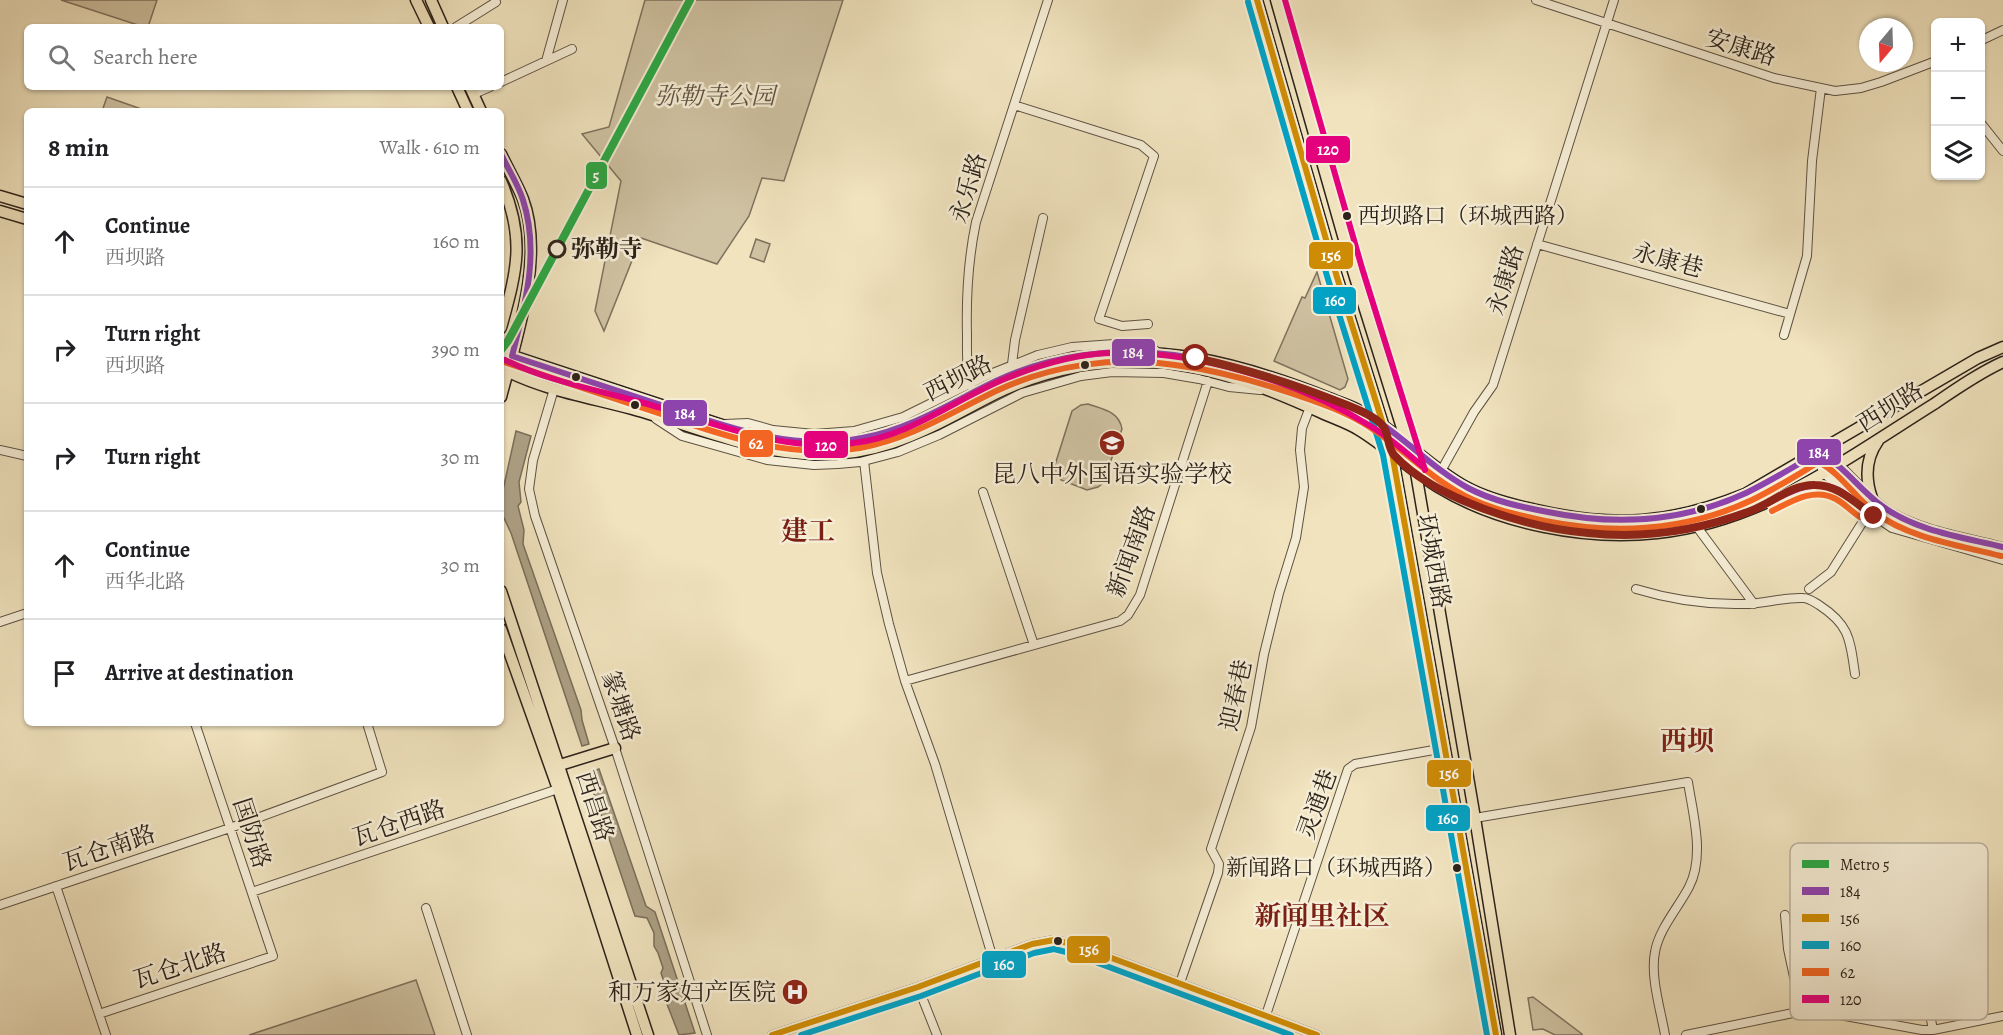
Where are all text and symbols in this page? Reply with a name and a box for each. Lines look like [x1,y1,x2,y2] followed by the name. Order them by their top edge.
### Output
[1859,18,1913,72] north arrow
[1931,18,1985,180] map controls
[1931,18,1985,72] button: +
[1702,21,1780,73] street label: 安康路
[24,24,504,90] search box
[45,41,78,74] icon: search
[93,42,198,72] text: Search here
[1931,72,1985,126] button: −
[655,80,779,112] park label: 弥勒寺公园
[1931,126,1985,180] button: layers
[48,130,109,165] text: 8 min
[380,134,480,161] text: Walk · 610 m
[1305,135,1351,164] line badge: 120
[1317,139,1339,161] text: 120
[942,149,994,227] street label: 永乐路
[585,161,608,190] line badge: 5
[593,165,600,187] text: 5
[1358,201,1578,231] place label: 西坝路口（环城西路）
[1341,210,1353,222] marker: 西坝路口（环城西路）
[105,211,190,241] text: Continue
[48,225,81,258] icon: ahead
[433,228,480,255] text: 160 m
[571,233,643,265] place label: 弥勒寺
[1629,235,1707,285] street label: 永康巷
[548,240,566,258] marker: 弥勒寺
[1308,241,1354,270] line badge: 156
[1479,241,1531,319] street label: 永康路
[105,244,165,271] text: 西坝路
[1321,245,1342,267] text: 156
[1312,286,1357,315] line badge: 160
[1324,290,1346,312] text: 160
[105,319,201,349] text: Turn right
[48,333,81,366] icon: right
[431,336,480,363] text: 390 m
[1111,338,1156,367] line badge: 184
[1123,342,1144,364] text: 184
[1182,344,1208,370] route start
[919,347,997,409] street label: 西坝路
[105,352,165,379] text: 西坝路
[1079,359,1091,371] unlabelled marker
[570,371,582,383] unlabelled marker
[1851,374,1929,440] street label: 西坝路
[629,399,641,411] unlabelled marker
[662,399,708,427] line badge: 184
[675,403,696,425] text: 184
[1097,428,1127,458] school or university icon: 昆八中外国语实验学校
[739,429,774,458] line badge: 62
[803,430,849,459] line badge: 120
[748,433,764,455] text: 62
[815,435,837,457] text: 120
[1796,438,1842,466] line badge: 184
[48,441,81,474] icon: right
[105,442,201,472] text: Turn right
[1809,442,1830,464] text: 184
[440,444,480,471] text: 30 m
[992,458,1232,490] place label: 昆八中外国语实验学校
[1100,500,1162,602] street label: 新闻南路
[1860,502,1886,528] route end
[1695,503,1707,515] unlabelled marker
[1410,511,1458,611] street label: 环城西路
[781,513,835,549] district label: 建工
[105,535,190,565] text: Continue
[48,549,81,582] icon: ahead
[440,552,480,579] text: 30 m
[105,568,185,595] text: 西华北路
[1213,656,1259,734] street label: 迎春巷
[48,657,81,690] icon: arrive
[105,658,294,688] text: Arrive at destination
[594,667,648,745] street label: 篆塘路
[1660,723,1714,759] district label: 西坝
[1426,759,1472,788] line badge: 156
[1439,763,1460,785] text: 156
[1290,765,1344,843] street label: 灵通巷
[569,767,621,845] street label: 西昌路
[348,792,450,854] street label: 瓦仓西路
[226,794,278,872] street label: 国防路
[1425,804,1471,832] line badge: 160
[1437,808,1459,830] text: 160
[58,817,160,879] street label: 瓦仓南路
[1790,843,1988,1020] legend
[1226,853,1446,883] place label: 新闻路口（环城西路）
[1840,854,1890,876] text: Metro 5
[1451,862,1463,874] marker: 新闻路口（环城西路）
[1840,881,1860,903] text: 184
[1255,898,1390,934] district label: 新闻里社区
[1840,908,1860,930] text: 156
[1052,935,1064,947] unlabelled marker
[1066,935,1111,964] line badge: 156
[1840,935,1861,957] text: 160
[129,936,231,996] street label: 瓦仓北路
[1079,939,1100,961] text: 156
[981,950,1027,979] line badge: 160
[993,954,1015,976] text: 160
[1840,962,1855,984] text: 62
[608,976,776,1008] place label: 和万家妇产医院
[780,977,810,1007] hospital icon: 和万家妇产医院
[1840,989,1862,1011] text: 120

